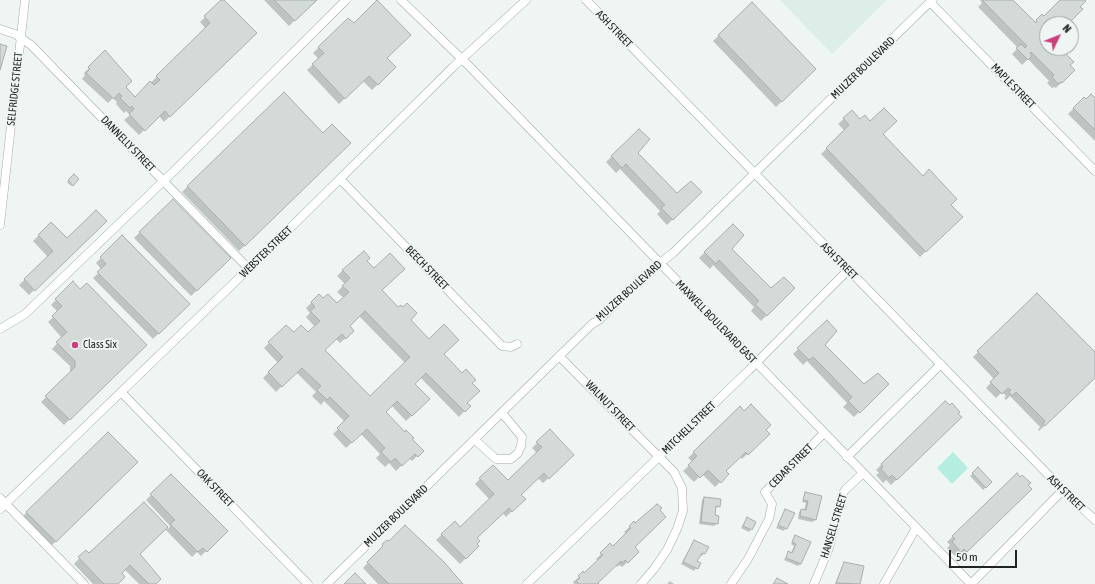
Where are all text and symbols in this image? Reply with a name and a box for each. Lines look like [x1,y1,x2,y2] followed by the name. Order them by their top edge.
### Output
[593,7,635,51] street label: ASH STREET
[1039,16,1079,56] north arrow
[1060,22,1074,35] text: N
[828,34,898,102] street label: MULZER BOULEVARD
[5,52,25,126] street label: SELFRIDGE STREET
[988,61,1038,111] street label: MAPLE STREET
[98,113,158,175] street label: DANNELLY STREET
[237,224,295,280] street label: WEBSTER STREET
[818,240,860,282] street label: ASH STREET
[403,243,451,293] street label: BEECH STREET
[593,258,665,324] street label: MULZER BOULEVARD
[673,278,759,366] street label: MAXWELL BOULEVARD EAST
[83,338,117,352] place label: Class Six
[70,340,80,350] marker: Class Six
[582,378,638,434] street label: WALNUT STREET
[659,399,719,457] street label: MITCHELL STREET
[766,441,816,491] street label: CEDAR STREET
[194,466,236,510] street label: OAK STREET
[1044,472,1088,514] street label: ASH STREET
[361,482,431,550] street label: MULZER BOULEVARD
[818,492,850,560] street label: HANSELL STREET
[951,542,1019,568] scale bar
[956,550,978,564] text: 50 m

